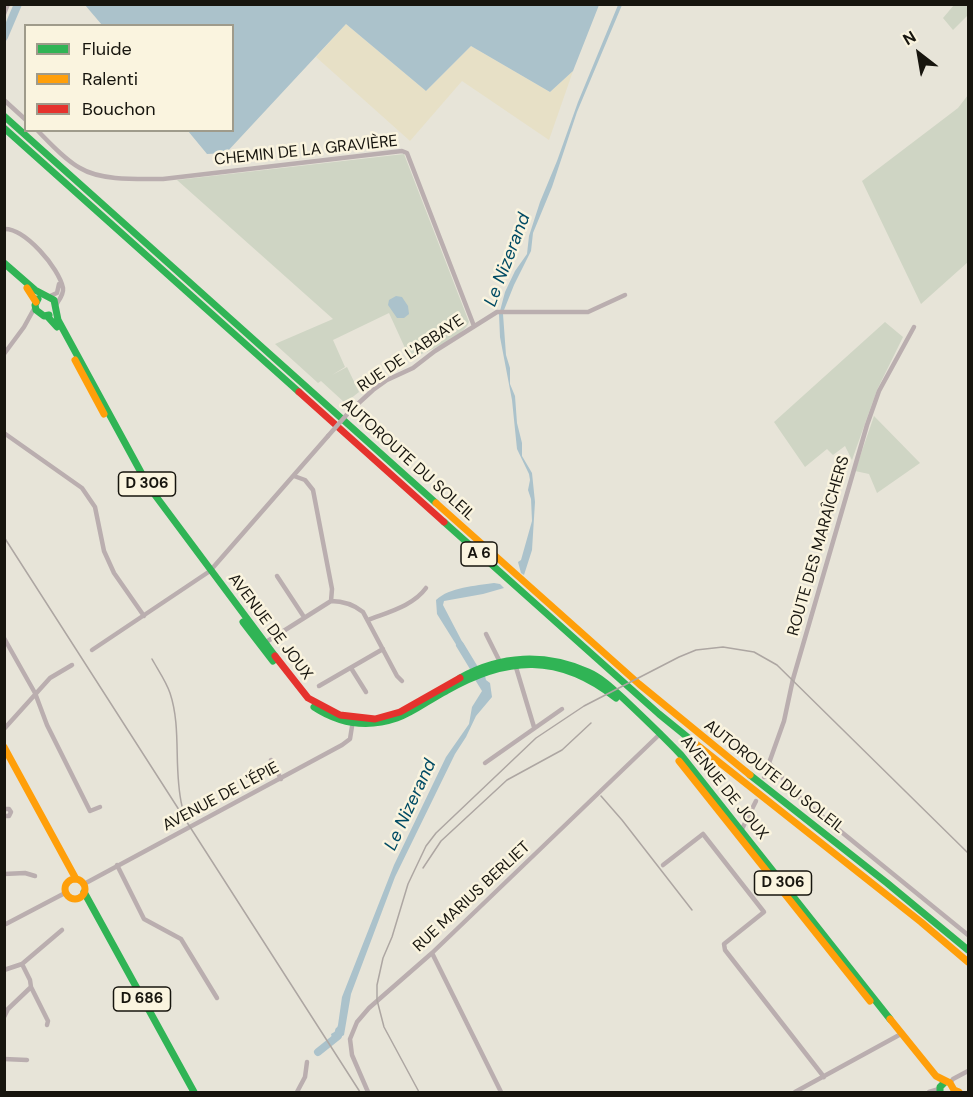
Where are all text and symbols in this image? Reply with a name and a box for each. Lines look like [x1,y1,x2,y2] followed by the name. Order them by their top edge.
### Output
[24,24,234,132] legend
[889,24,949,84] north arrow
[899,26,920,50] text: N
[82,37,132,61] text: Fluide
[82,67,138,91] text: Ralenti
[82,97,156,121] text: Bouchon
[213,132,399,170] street label: CHEMIN DE LA GRAVIÈRE
[480,210,536,310] water label: Le Nizerand
[354,311,468,397] street label: RUE DE L'ABBAYE
[337,395,479,525] street label: AUTOROUTE DU SOLEIL
[784,454,854,638] street label: ROUTE DES MARAÎCHERS
[118,472,176,496] road number: D 306
[461,542,497,566] road number: A 6
[224,570,316,684] street label: AVENUE DE JOUX
[700,716,848,838] street label: AUTOROUTE DU SOLEIL
[676,732,772,844] street label: AVENUE DE JOUX
[380,756,442,854] water label: Le Nizerand
[160,758,282,836] street label: AVENUE DE L'ÉPIE
[410,838,534,956] street label: RUE MARIUS BERLIET
[754,871,812,895] road number: D 306
[114,987,170,1011] road number: D 686

